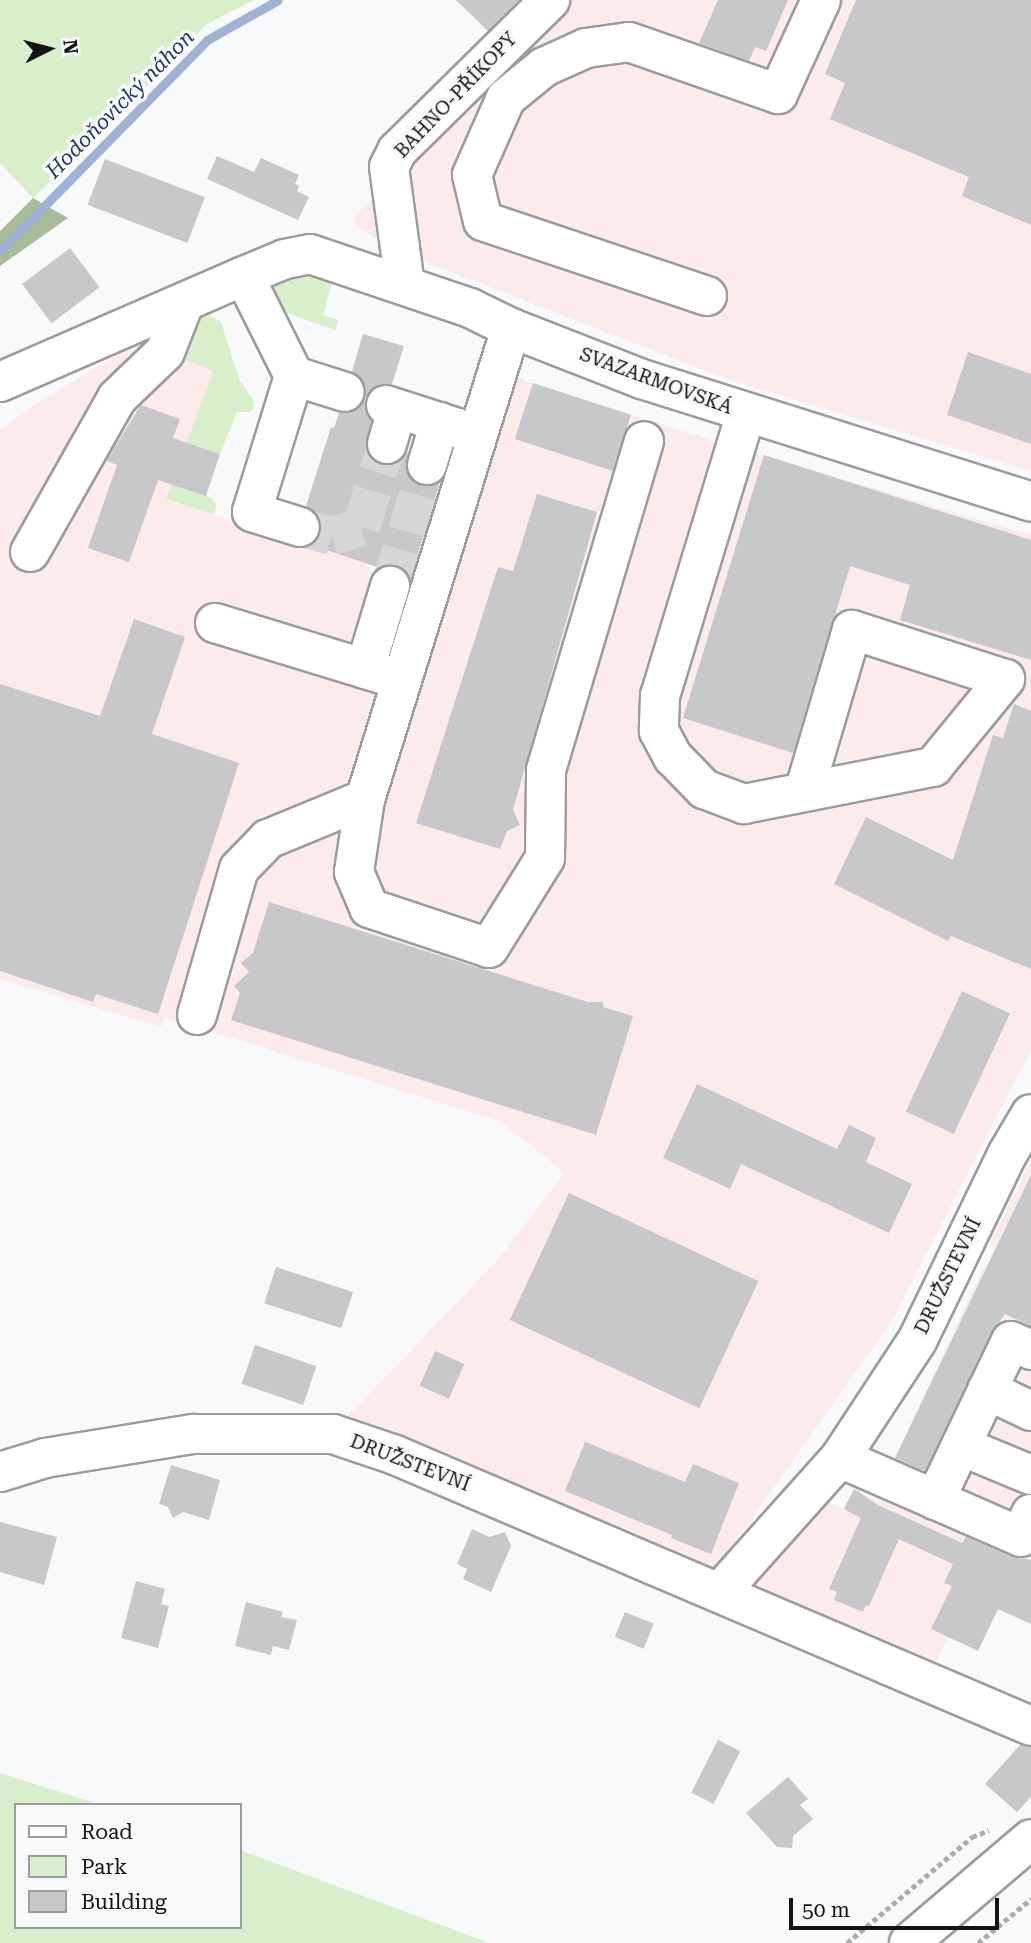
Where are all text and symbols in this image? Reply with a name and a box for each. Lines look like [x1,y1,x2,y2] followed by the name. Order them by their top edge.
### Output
[14,14,84,84] north arrow
[41,25,199,183] water label: Hodoňovický náhon
[390,27,522,163] street label: BAHNO-PŘÍKOPY
[58,38,83,55] text: N
[577,343,735,419] street label: SVAZARMOVSKÁ
[910,1214,986,1338] street label: DRUŽSTEVNÍ
[347,1430,473,1496] street label: DRUŽSTEVNÍ
[14,1803,242,1929] legend
[81,1820,133,1844] text: Road
[81,1855,127,1879] text: Park
[793,1884,1003,1928] scale bar
[81,1890,167,1914] text: Building
[802,1898,850,1922] text: 50 m

